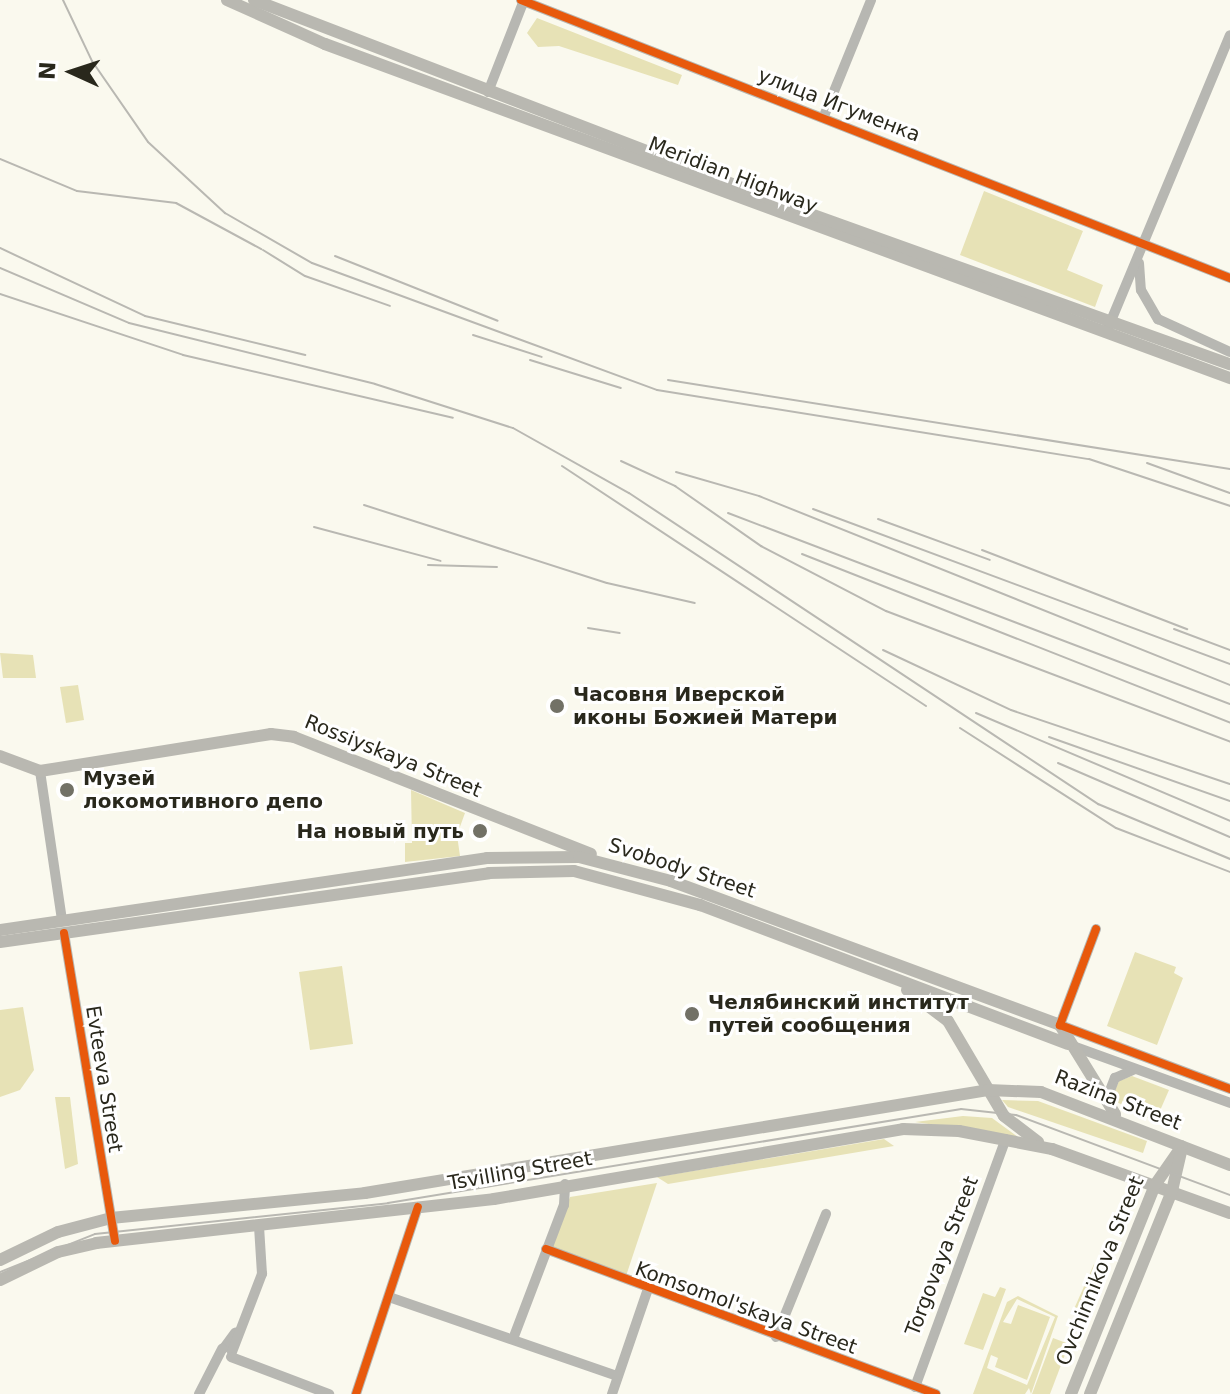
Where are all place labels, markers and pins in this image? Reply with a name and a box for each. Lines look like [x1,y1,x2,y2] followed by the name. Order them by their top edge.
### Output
[573,682,838,729] place label: Часовня Иверской иконы Божией Матери
[548,697,566,715] marker: Часовня Иверской иконы Божией Матери
[83,766,323,813] place label: Музей локомотивного депо
[58,781,76,799] marker: Музей локомотивного депо
[296,819,464,843] place label: На новый путь
[471,822,489,840] marker: На новый путь
[708,990,969,1037] place label: Челябинский институт путей сообщения
[683,1005,701,1023] marker: Челябинский институт путей сообщения

